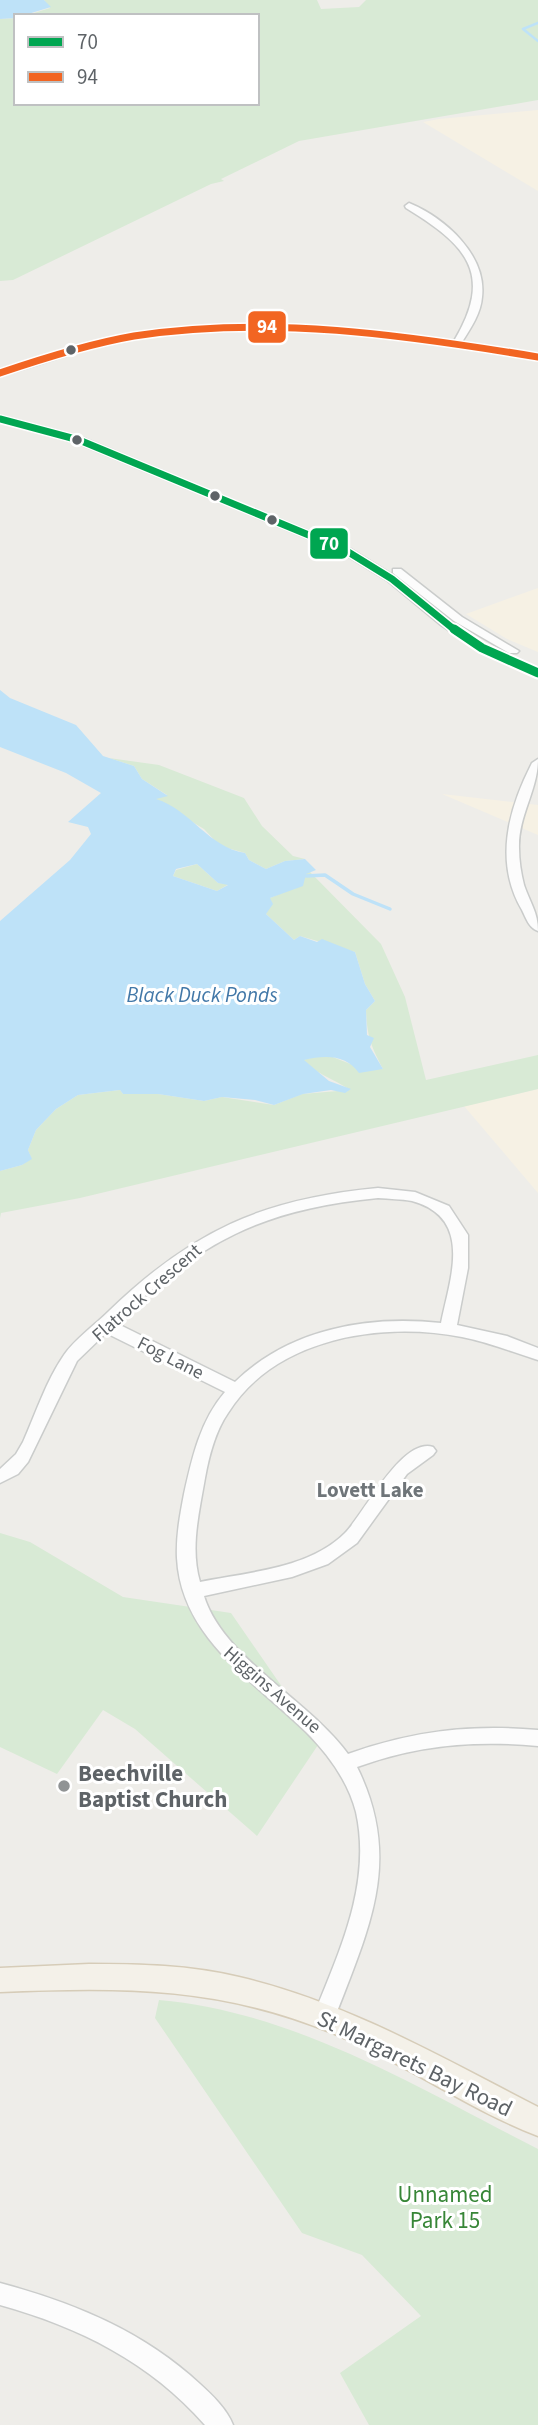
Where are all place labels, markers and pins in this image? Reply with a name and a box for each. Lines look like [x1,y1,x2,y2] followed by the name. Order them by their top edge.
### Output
[64,343,78,357] unlabelled marker
[70,433,84,447] unlabelled marker
[208,489,222,503] unlabelled marker
[265,513,279,527] unlabelled marker
[78,1757,227,1816] place label: Beechville Baptist Church
[56,1778,72,1794] marker: Beechville Baptist Church

